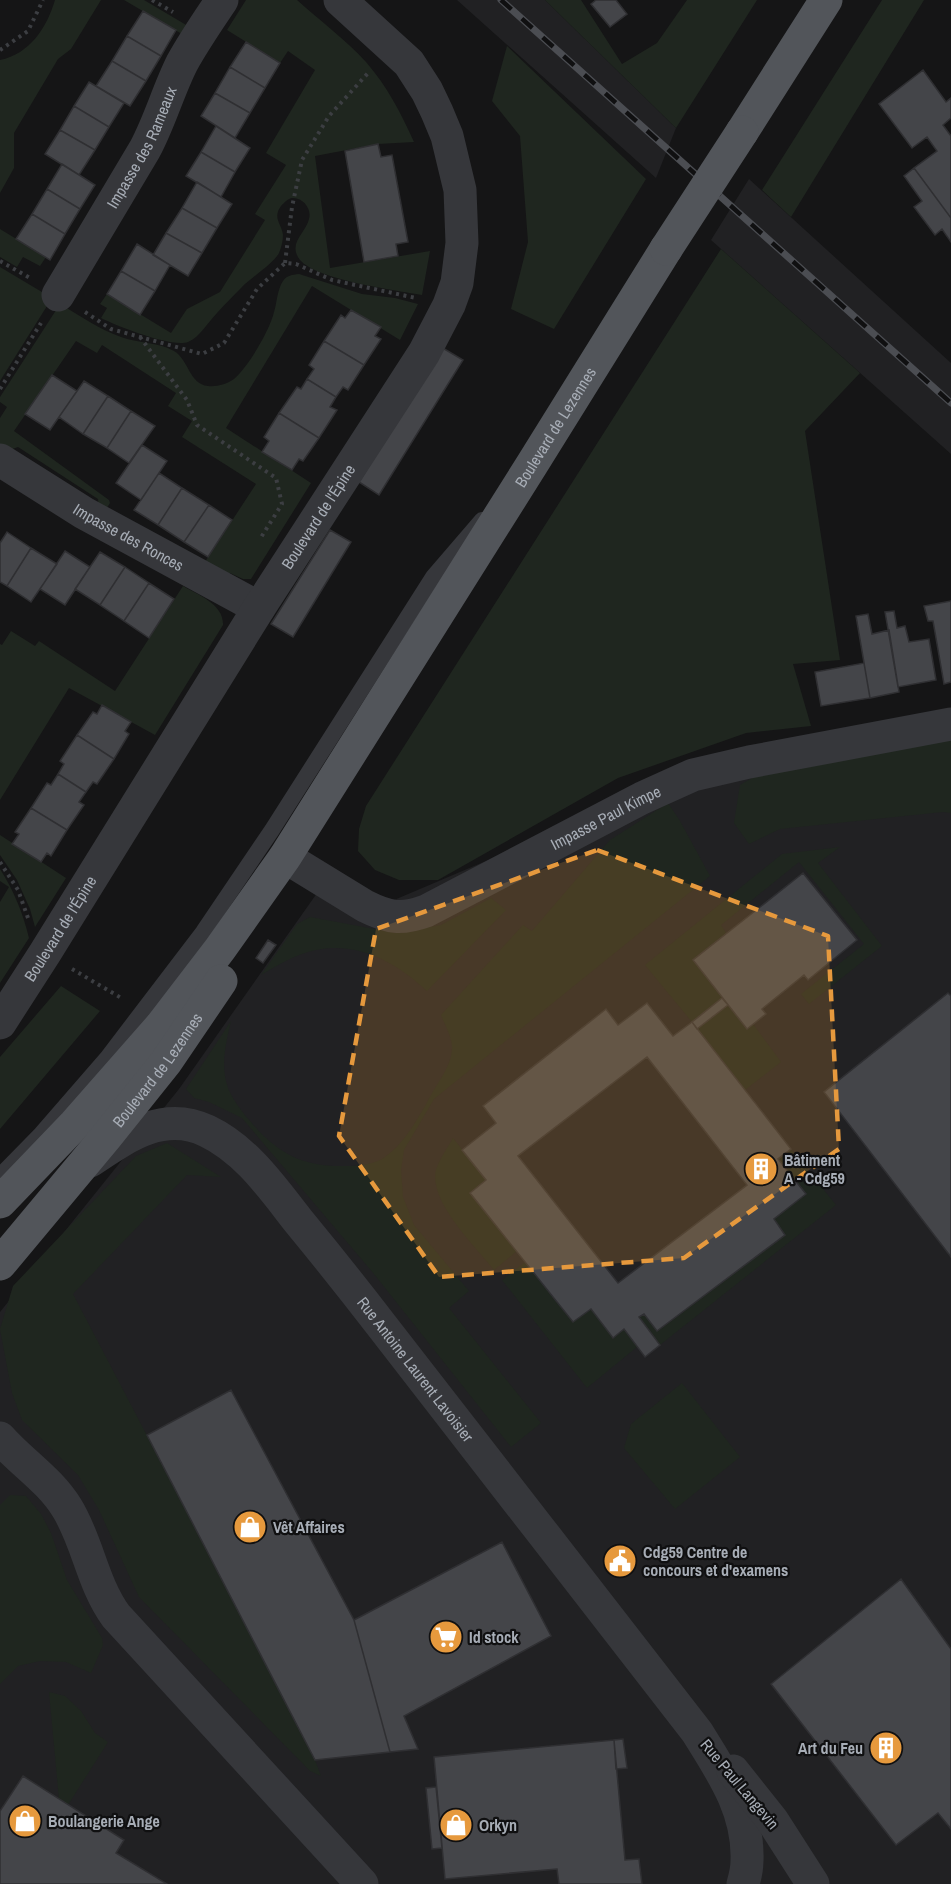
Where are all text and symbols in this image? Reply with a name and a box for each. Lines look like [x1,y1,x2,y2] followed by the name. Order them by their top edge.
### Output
[101,83,182,212] street label: Impasse des Rameaux
[509,363,601,491] street label: Boulevard de Lezennes
[276,460,360,573] street label: Boulevard de l'Épine
[69,498,188,576] street label: Impasse des Ronces
[547,780,664,855] street label: Impasse Paul Kimpe
[19,871,101,986] street label: Boulevard de l'Épine
[107,1008,207,1132] street label: Boulevard de Lezennes
[784,1149,845,1189] place label: Bâtiment A - Cdg59
[743,1151,779,1187] building icon: Bâtiment A - Cdg59
[352,1292,479,1447] street label: Rue Antoine Laurent Lavoisier
[232,1509,268,1545] shop icon: Vêt Affaires
[273,1516,345,1538] place label: Vêt Affaires
[643,1541,788,1581] place label: Cdg59 Centre de concours et d'examens
[602,1543,638,1579] public building icon: Cdg59 Centre de concours et d'examens
[428,1619,464,1655] supermarket icon: Id stock
[469,1626,519,1648] place label: Id stock
[868,1730,904,1766] building icon: Art du Feu
[696,1734,784,1834] street label: Rue Paul Langevin
[798,1737,863,1759] place label: Art du Feu
[7,1803,43,1839] shop icon: Boulangerie Ange
[438,1807,474,1843] shop icon: Orkyn
[48,1810,160,1832] place label: Boulangerie Ange
[479,1814,517,1836] place label: Orkyn

